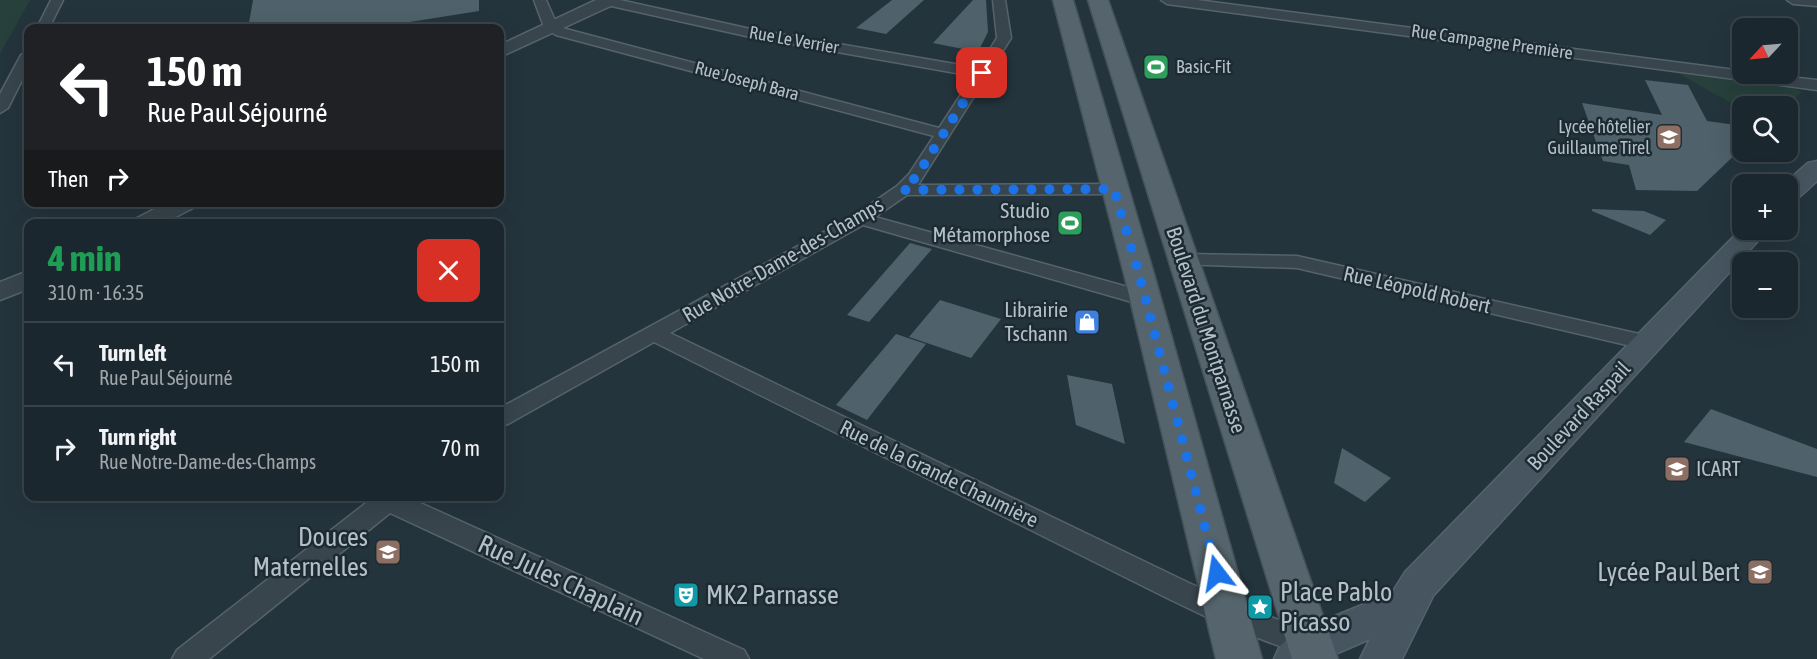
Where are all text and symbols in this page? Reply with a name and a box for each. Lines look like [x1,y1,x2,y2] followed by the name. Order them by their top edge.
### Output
[1732,18,1798,84] north arrow
[1732,18,1798,318] map controls
[1410,20,1574,63] street label: Rue Campagne Première
[748,21,841,58] street label: Rue Le Verrier
[147,47,242,95] text: 150 m
[956,47,1007,98] pin
[48,48,126,126] icon: left
[1141,52,1171,82] sports icon: Basic-Fit
[965,56,998,89] icon: arrive
[1176,56,1231,77] place label: Basic-Fit
[693,57,802,105] street label: Rue Joseph Bara
[1732,96,1798,162] button: search
[147,97,328,128] text: Rue Paul Séjourné
[1547,116,1651,158] place label: Lycée hôtelier Guillaume Tirel
[1654,122,1684,152] school or university icon: Lycée hôtelier Guillaume Tirel
[101,162,134,195] icon: right
[48,166,89,192] text: Then
[1732,174,1798,240] button: +
[678,192,887,326] street label: Rue Notre-Dame-des-Champs
[932,198,1050,246] place label: Studio Métamorphose
[1055,208,1085,238] sports icon: Studio Métamorphose
[1162,224,1252,436] street label: Boulevard du Montparnasse
[48,237,122,279] text: 4 min
[417,239,480,302] button: close
[1732,252,1798,318] button: −
[1341,260,1493,318] street label: Rue Léopold Robert
[48,281,144,304] text: 310 m · 16:35
[1004,297,1068,345] place label: Librairie Tschann
[1072,307,1102,337] shop icon: Librairie Tschann
[99,340,166,366] text: Turn left
[48,348,81,381] icon: left
[430,351,480,377] text: 150 m
[1522,356,1635,475] street label: Boulevard Raspail
[99,366,233,389] text: Rue Paul Séjourné
[836,415,1042,532] street label: Rue de la Grande Chaumière
[99,424,176,450] text: Turn right
[48,432,81,465] icon: right
[440,435,480,461] text: 70 m
[99,450,316,473] text: Rue Notre-Dame-des-Champs
[1662,454,1692,484] school or university icon: ICART
[1696,456,1741,480] place label: ICART
[253,522,368,582] place label: Douces Maternelles
[473,529,649,631] street label: Rue Jules Chaplain
[373,537,403,567] school or university icon: Douces Maternelles
[1185,541,1249,605] position arrow
[1597,557,1740,587] place label: Lycée Paul Bert
[1745,557,1775,587] school or university icon: Lycée Paul Bert
[1280,577,1392,637] place label: Place Pablo Picasso
[671,580,701,610] theatre icon: MK2 Parnasse
[706,580,839,610] place label: MK2 Parnasse
[1245,592,1275,622] place icon: Place Pablo Picasso

